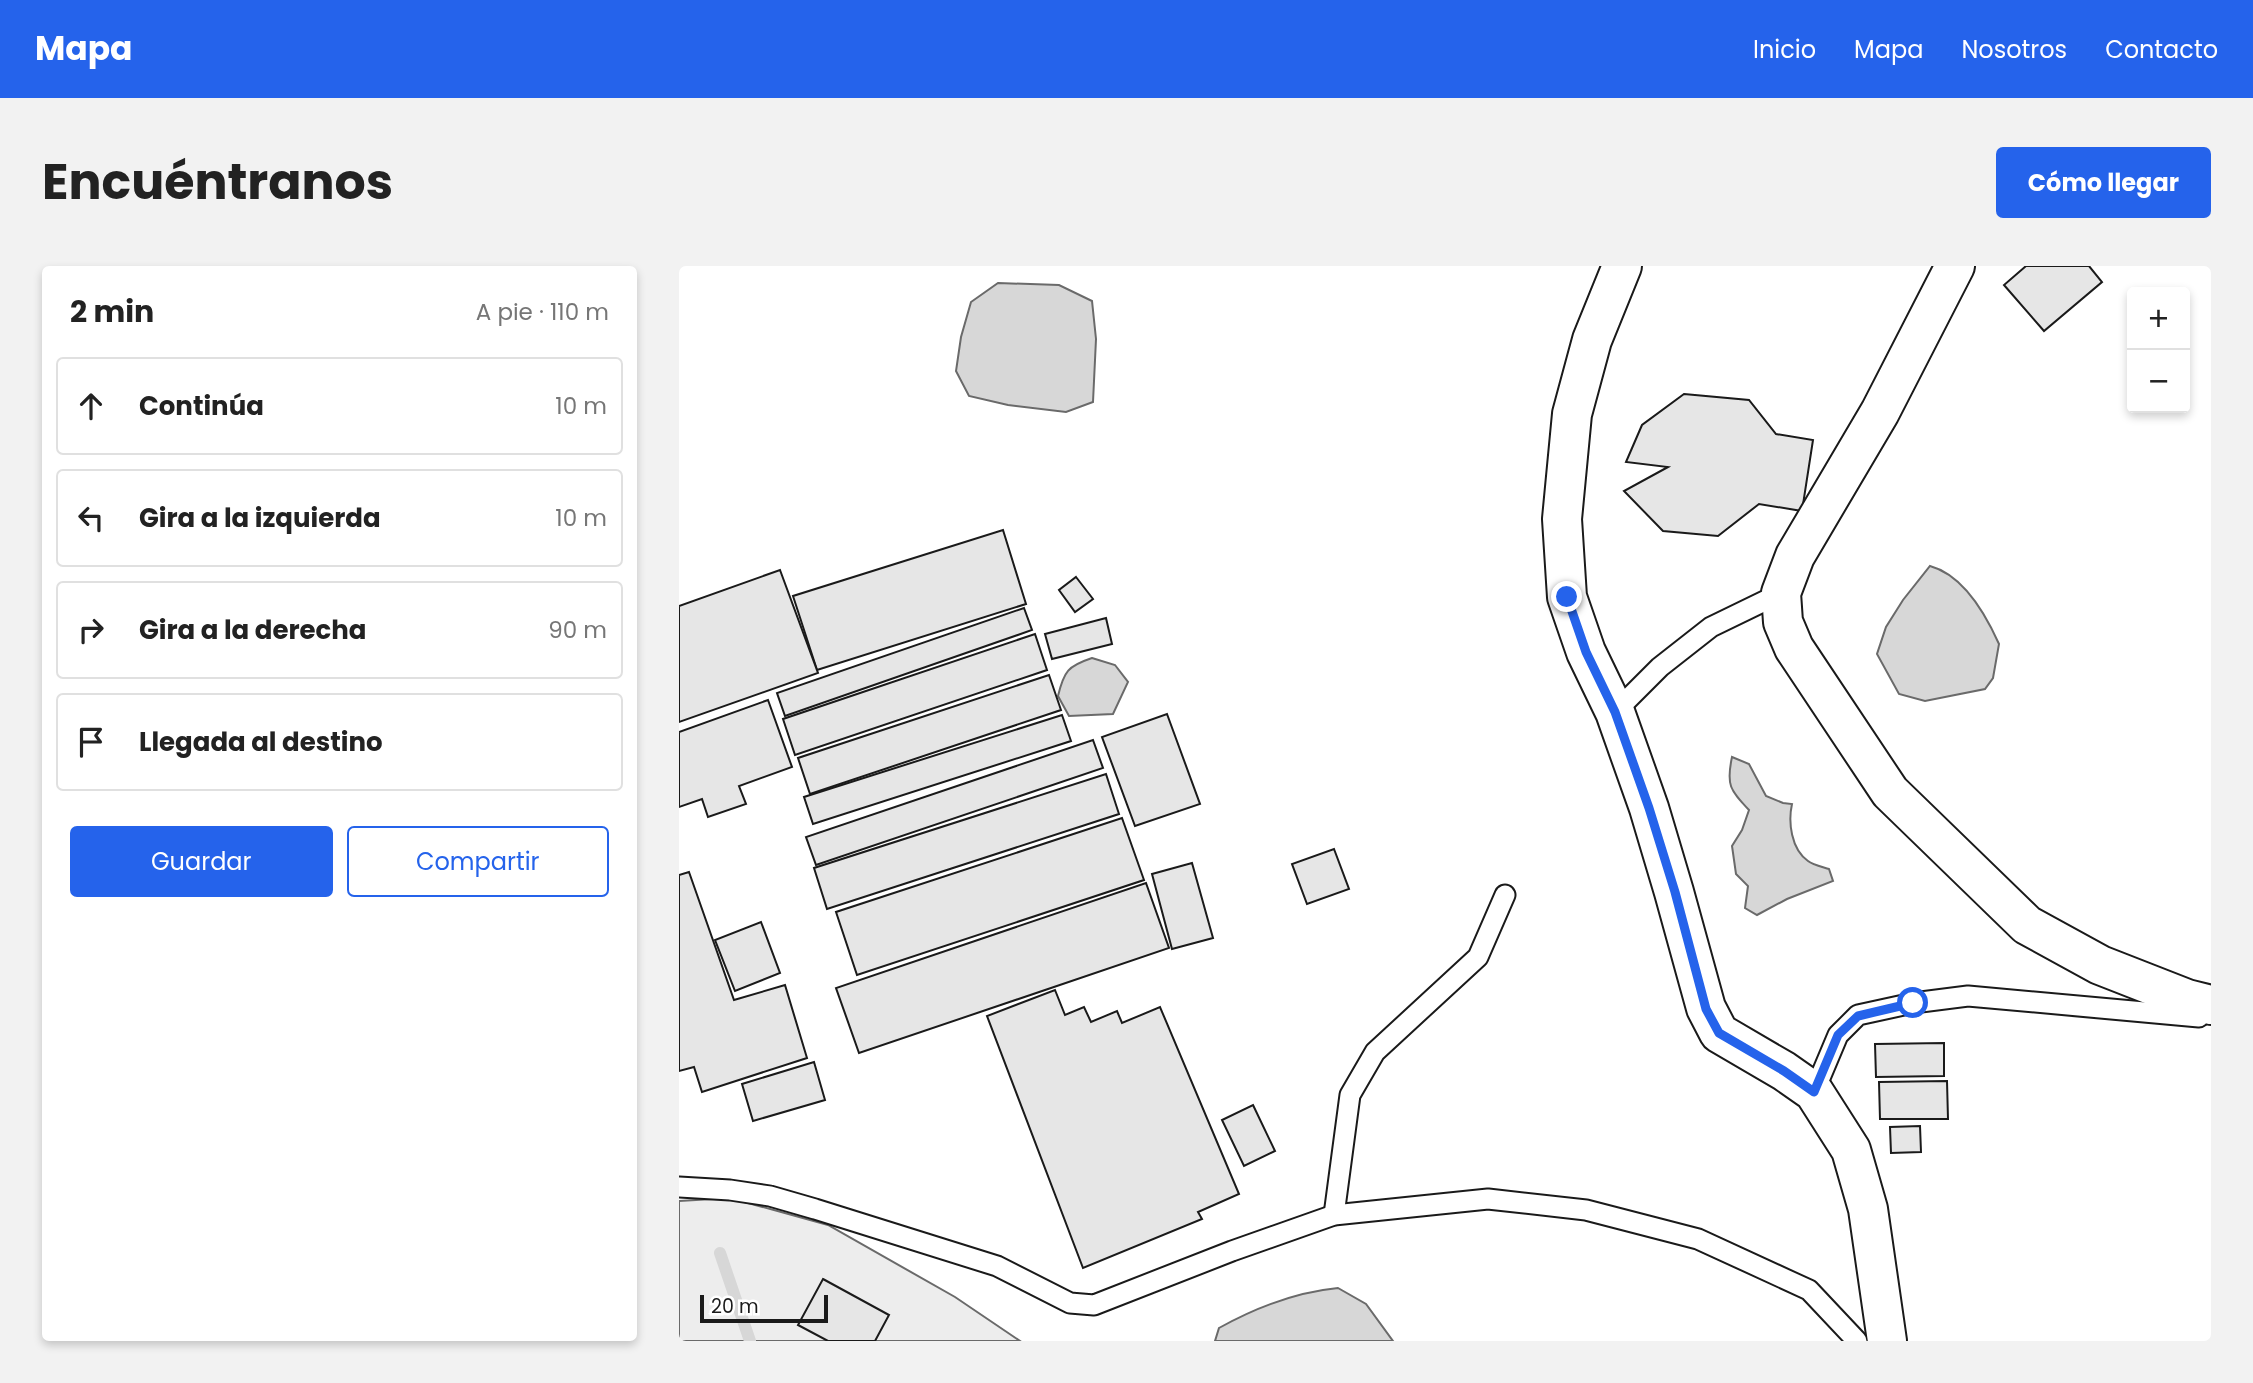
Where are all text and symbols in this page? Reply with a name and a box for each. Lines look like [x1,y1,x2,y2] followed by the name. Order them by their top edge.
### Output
[35,25,133,72] text: Mapa
[1753,33,1816,66] text: Inicio
[1854,33,1923,66] text: Mapa
[1961,33,2067,66] text: Nosotros
[2105,33,2218,66] text: Contacto
[1996,147,2211,218] button: Cómo llegar
[42,148,393,216] text: Encuéntranos
[2127,287,2190,413] map controls
[2127,287,2190,350] button: +
[70,290,154,333] text: 2 min
[476,296,609,328] text: A pie · 110 m
[2127,350,2190,413] button: −
[72,387,110,425] icon: ahead
[139,388,264,424] text: Continúa
[555,390,607,422] text: 10 m
[72,499,110,537] icon: left
[139,500,381,536] text: Gira a la izquierda
[555,502,607,534] text: 10 m
[1551,581,1582,612] route end
[72,611,110,649] icon: right
[139,612,367,648] text: Gira a la derecha
[548,614,607,646] text: 90 m
[72,723,110,761] icon: arrive
[139,724,383,760] text: Llegada al destino
[70,826,333,897] button: Guardar
[347,826,609,897] button: Compartir
[1897,987,1928,1018] route start
[700,1292,828,1324] scale bar
[711,1293,759,1320] text: 20 m

